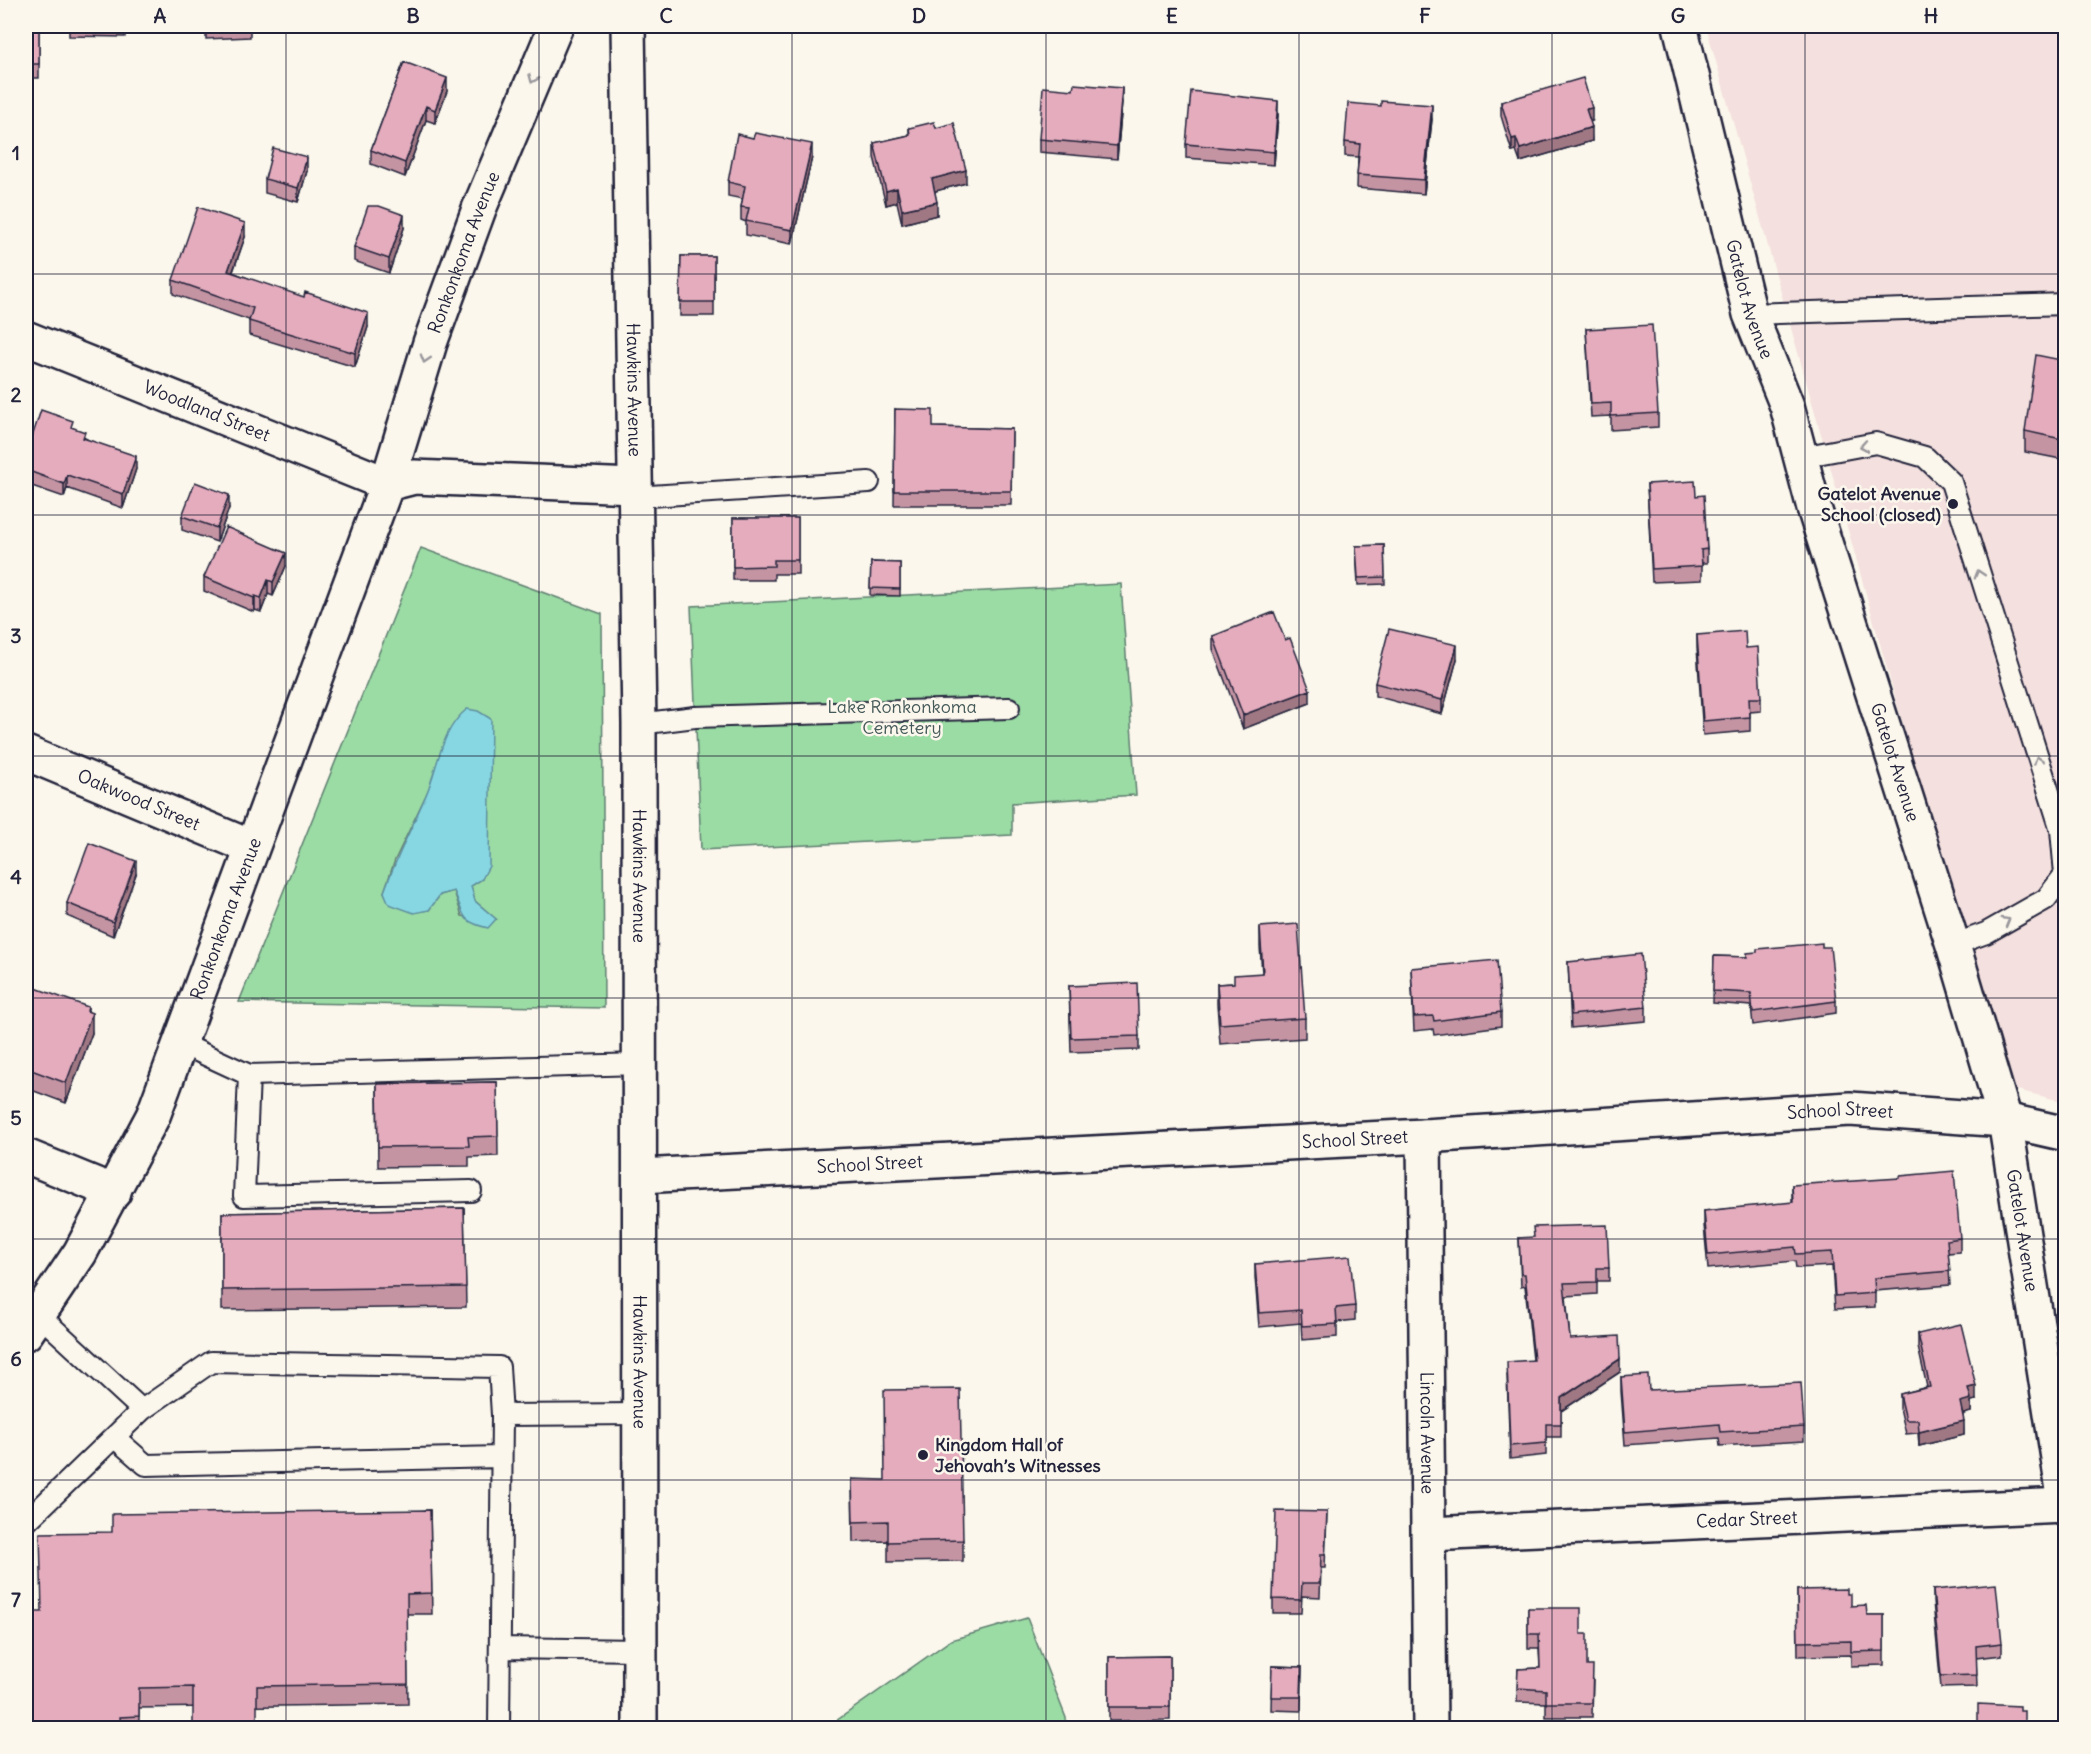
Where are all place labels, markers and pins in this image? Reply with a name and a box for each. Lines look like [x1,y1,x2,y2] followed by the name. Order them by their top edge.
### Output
[1817,482,1941,526] place label: Gatelot Avenue School (closed)
[1946,497,1960,511] marker: Gatelot Avenue School (closed)
[935,1433,1101,1477] place label: Kingdom Hall of Jehovah’s Witnesses
[916,1448,930,1462] marker: Kingdom Hall of Jehovah’s Witnesses

